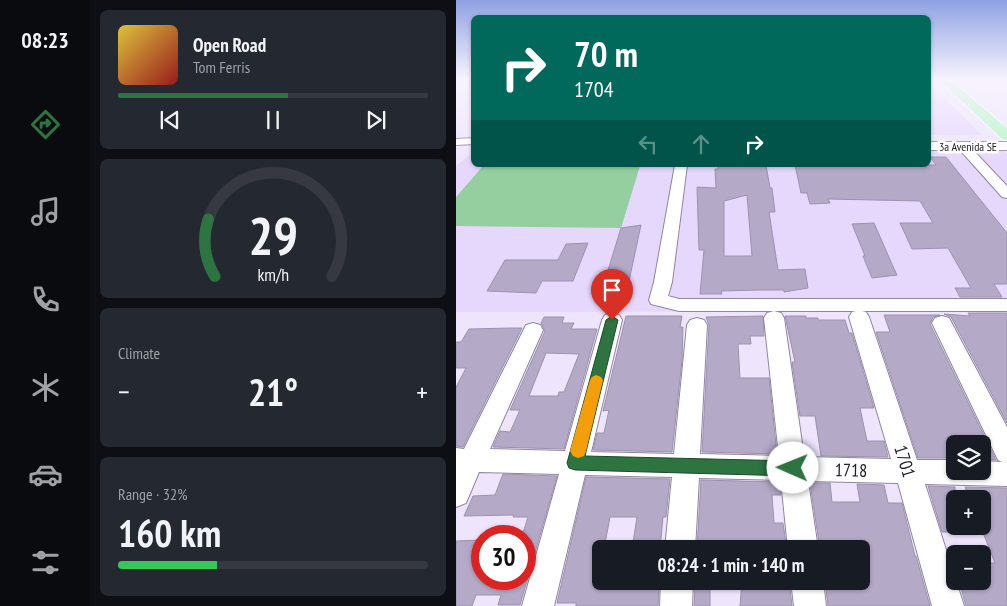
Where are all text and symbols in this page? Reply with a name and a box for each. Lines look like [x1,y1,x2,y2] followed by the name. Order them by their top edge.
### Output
[21,26,69,54] text: 08:23
[574,31,638,77] text: 70 m
[193,33,266,57] text: Open Road
[491,35,556,100] icon: right
[193,57,250,77] text: Tom Ferris
[574,75,614,103] text: 1704
[156,106,184,134] icon: previous
[259,106,287,134] icon: pause
[362,106,390,134] icon: next
[28,107,63,142] icon: directions
[634,130,662,158] icon: left
[687,130,715,158] icon: ahead
[740,130,768,158] icon: right
[939,139,997,154] street label: 3a Avenida SE
[28,194,63,229] icon: music
[248,202,298,269] text: 29
[257,263,289,286] text: km/h
[591,269,633,320] pin
[598,276,626,304] icon: arrive
[28,282,63,317] icon: phone
[118,343,160,363] text: Climate
[248,367,298,416] text: 21°
[28,370,63,405] icon: climate
[118,373,130,410] text: −
[416,373,428,410] text: +
[946,435,991,590] map controls
[946,435,991,480] button: layers
[766,441,818,493] position arrow
[889,442,921,480] street label: 1701
[28,457,63,492] icon: car
[835,458,867,482] street label: 1718
[118,484,187,504] text: Range · 32%
[946,490,991,535] button: +
[118,508,221,557] text: 160 km
[471,525,536,590] speed limit sign: 30
[28,545,63,580] icon: filters
[946,545,991,590] button: −
[658,553,804,577] text: 08:24 · 1 min · 140 m

